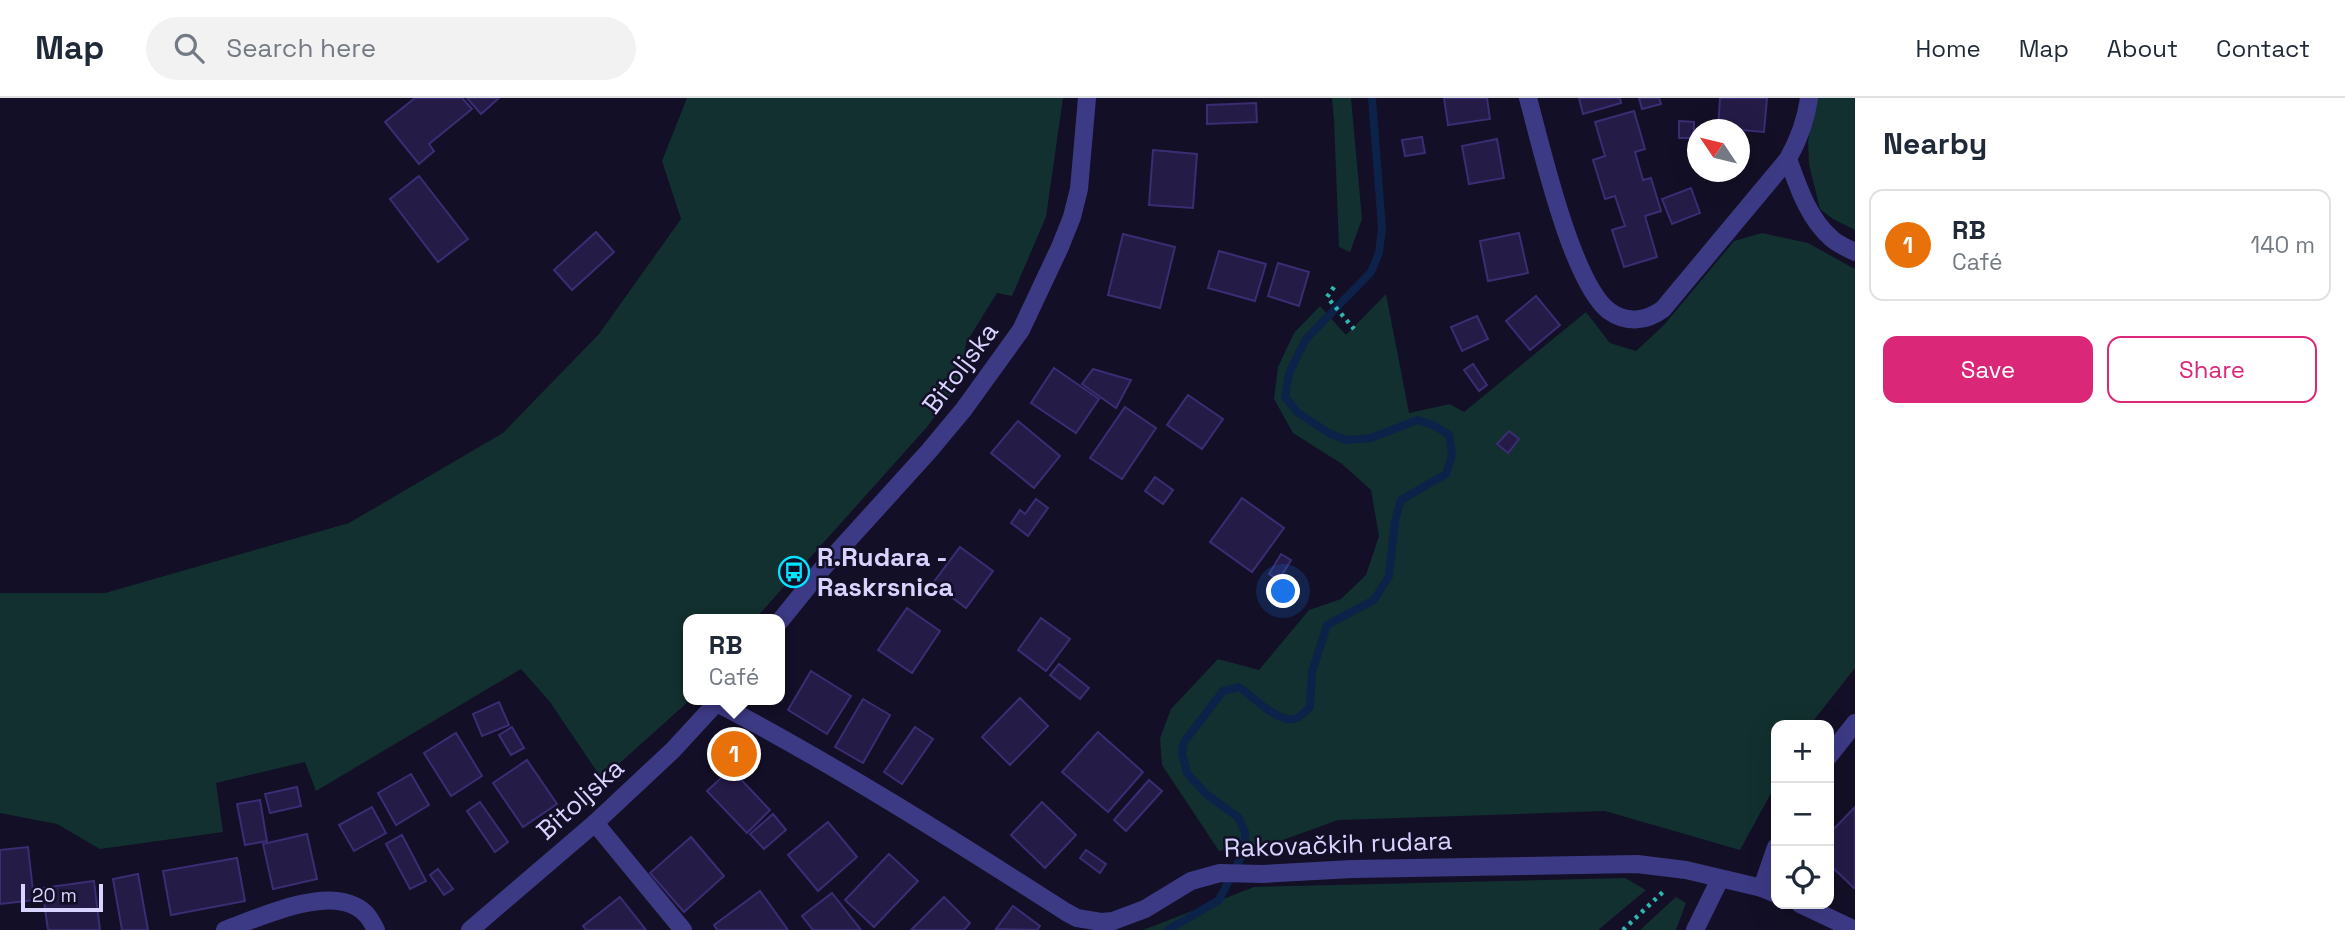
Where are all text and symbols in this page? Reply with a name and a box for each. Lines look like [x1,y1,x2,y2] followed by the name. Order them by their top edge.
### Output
[146,17,636,80] search box
[35,27,104,69] text: Map
[170,29,208,67] icon: search
[226,31,376,65] text: Search here
[1915,33,1981,64] text: Home
[2019,33,2069,64] text: Map
[2107,33,2178,64] text: About
[2216,33,2310,64] text: Contact
[1687,119,1750,182] north arrow
[1883,124,1987,163] text: Nearby
[1952,213,1986,247] text: RB
[1903,230,1913,260] text: 1
[2251,230,2315,260] text: 140 m
[1952,247,2003,277] text: Café
[914,315,1006,421] street label: Bitoljska
[1883,336,2093,403] button: Save
[2107,336,2317,403] button: Share
[817,540,953,604] place label: R.Rudara - Raskrsnica
[777,555,811,589] bus stop icon: R.Rudara - Raskrsnica
[1266,574,1300,608] your location
[683,614,785,705] popup
[709,628,742,662] text: RB
[709,662,759,692] text: Café
[1771,720,1834,909] map controls
[1771,720,1834,783] button: +
[711,728,757,780] pin: 1
[529,751,631,847] street label: Bitoljska
[1771,783,1834,846] button: −
[1223,823,1453,865] street label: Rakovačkih rudara
[1771,846,1834,909] button: locate
[21,881,103,913] scale bar
[32,883,77,908] text: 20 m

